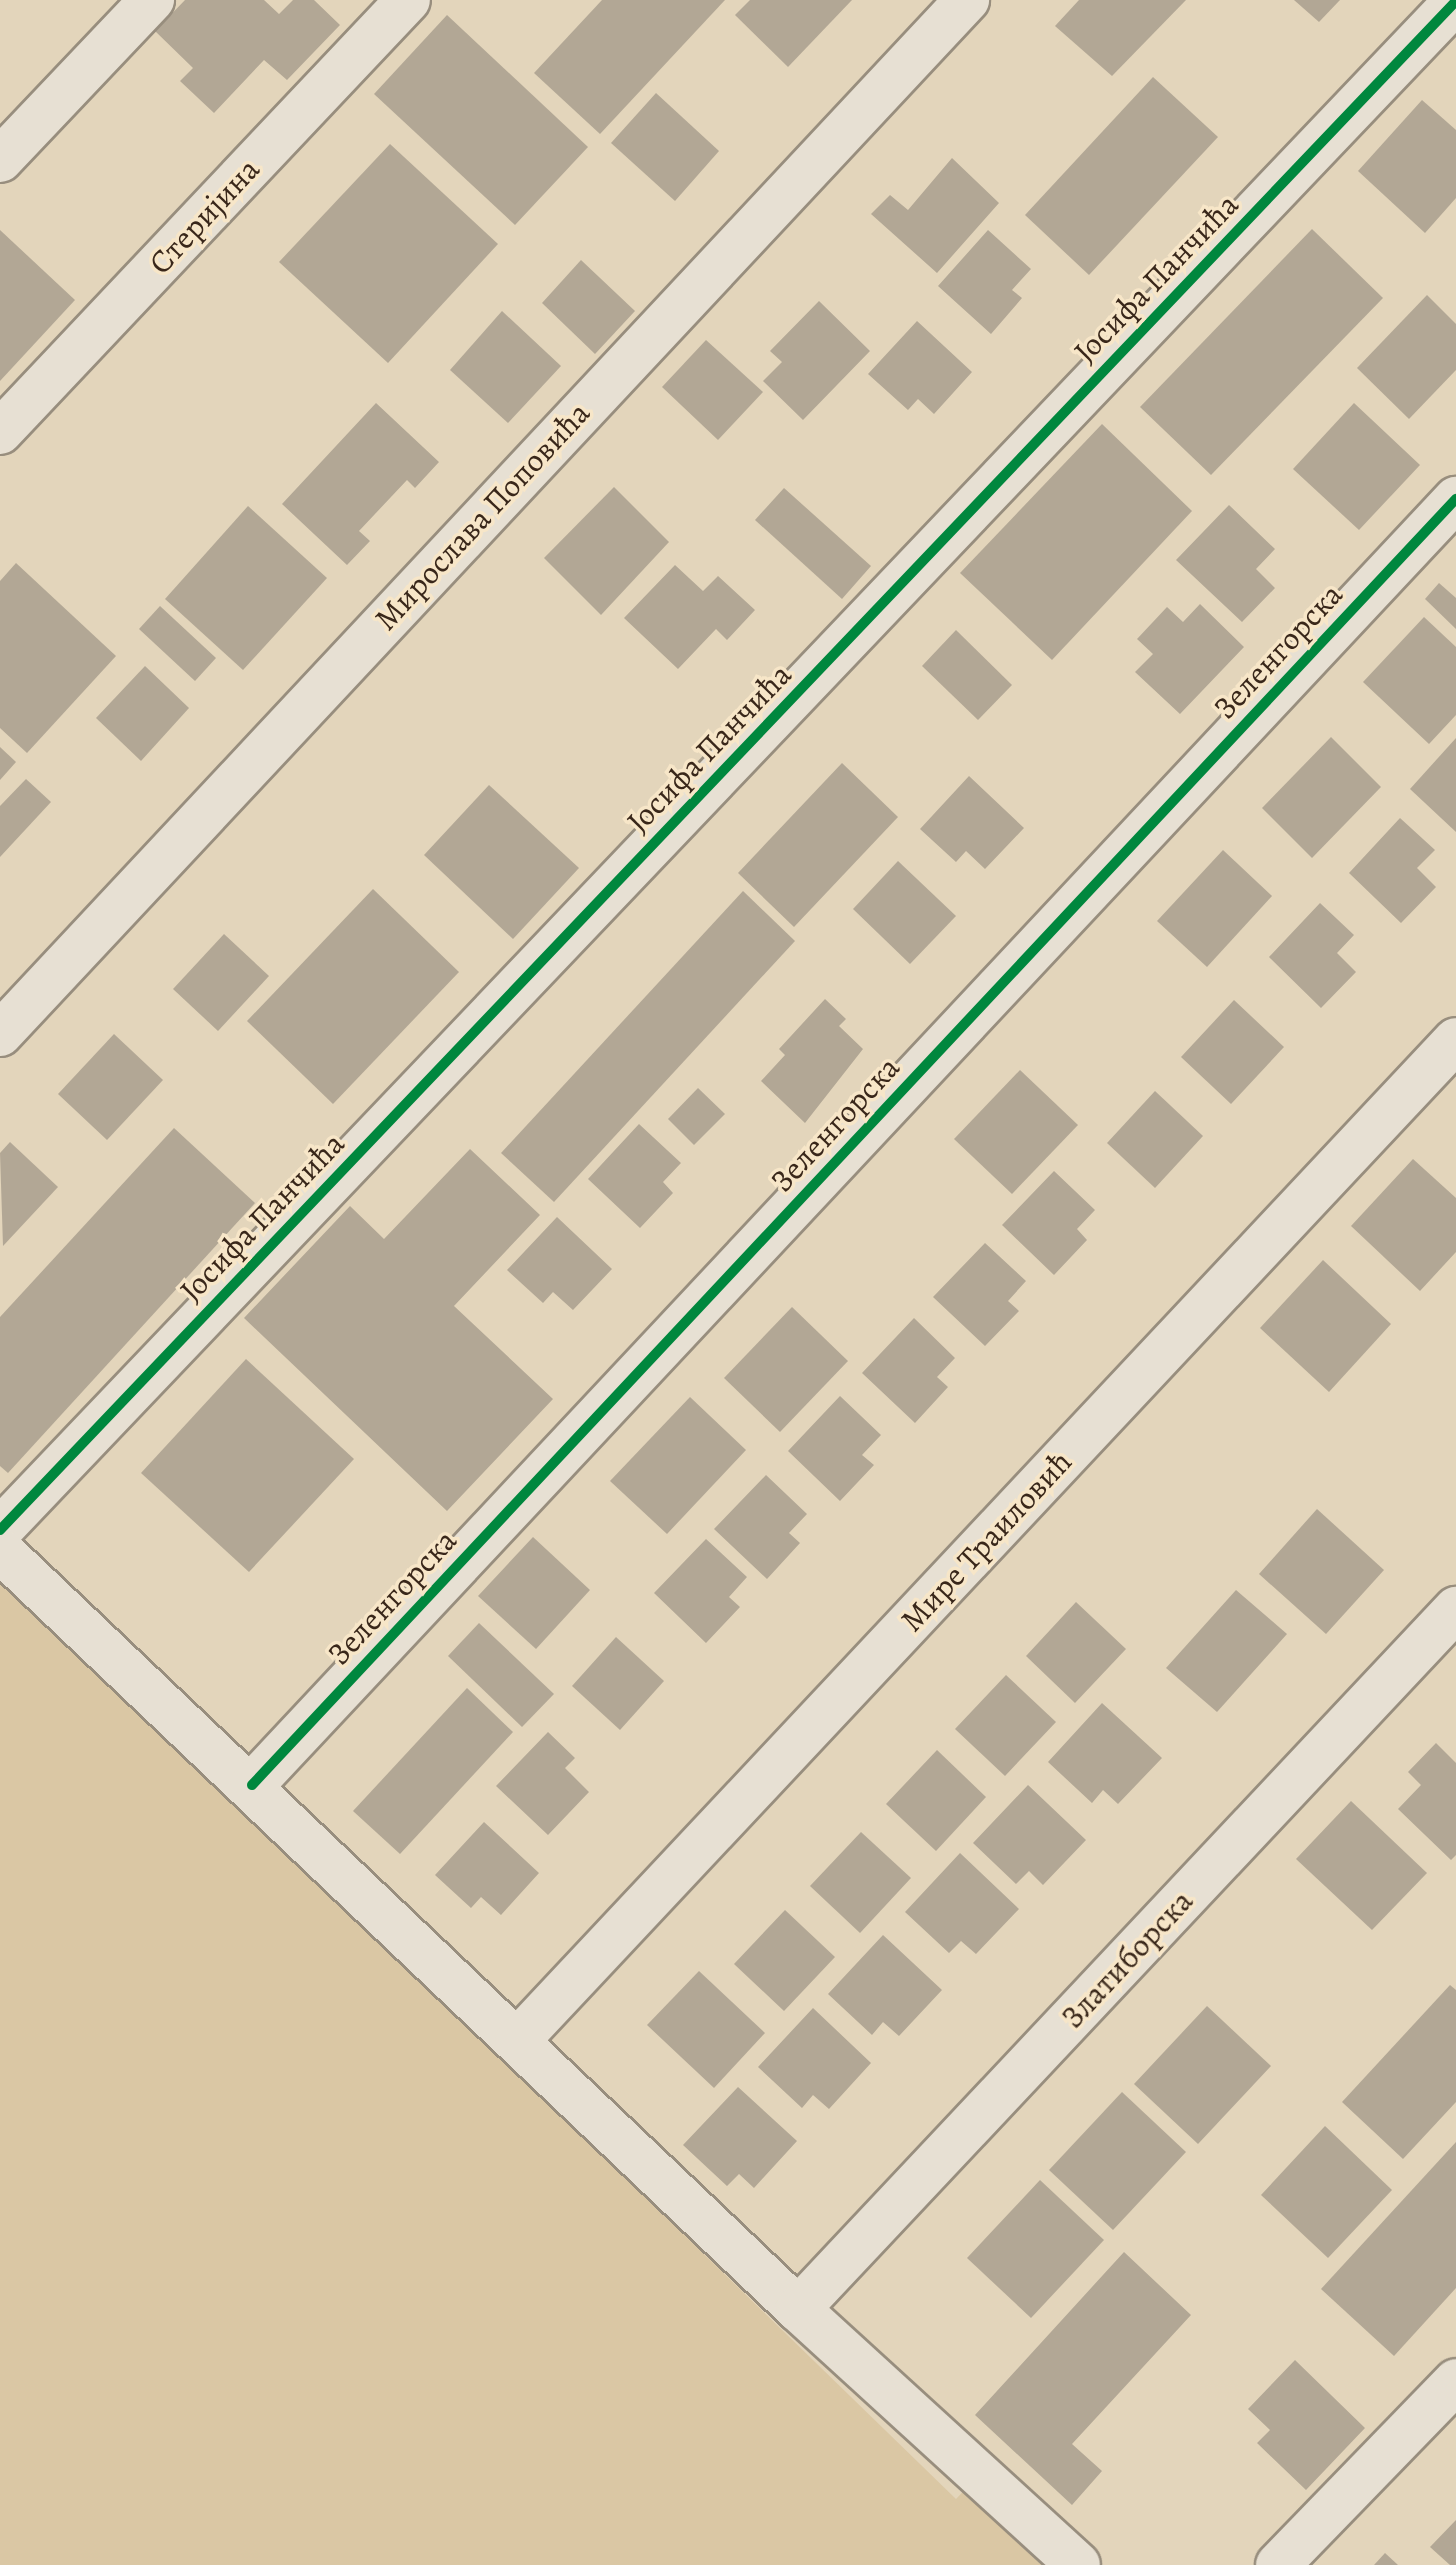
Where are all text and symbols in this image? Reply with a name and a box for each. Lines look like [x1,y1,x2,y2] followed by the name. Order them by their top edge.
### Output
[141,150,267,282] street label: Стеријина
[1066,186,1246,370] street label: Јосифа Панчића
[366,394,598,638] street label: Мирослава Поповића
[1206,575,1350,727] street label: Зеленгорска
[619,656,799,840] street label: Јосифа Панчића
[763,1048,907,1200] street label: Зеленгорска
[172,1125,352,1309] street label: Јосифа Панчића
[892,1443,1080,1639] street label: Мире Траиловић
[320,1521,464,1673] street label: Зеленгорска
[1053,1882,1201,2036] street label: Златиборска

